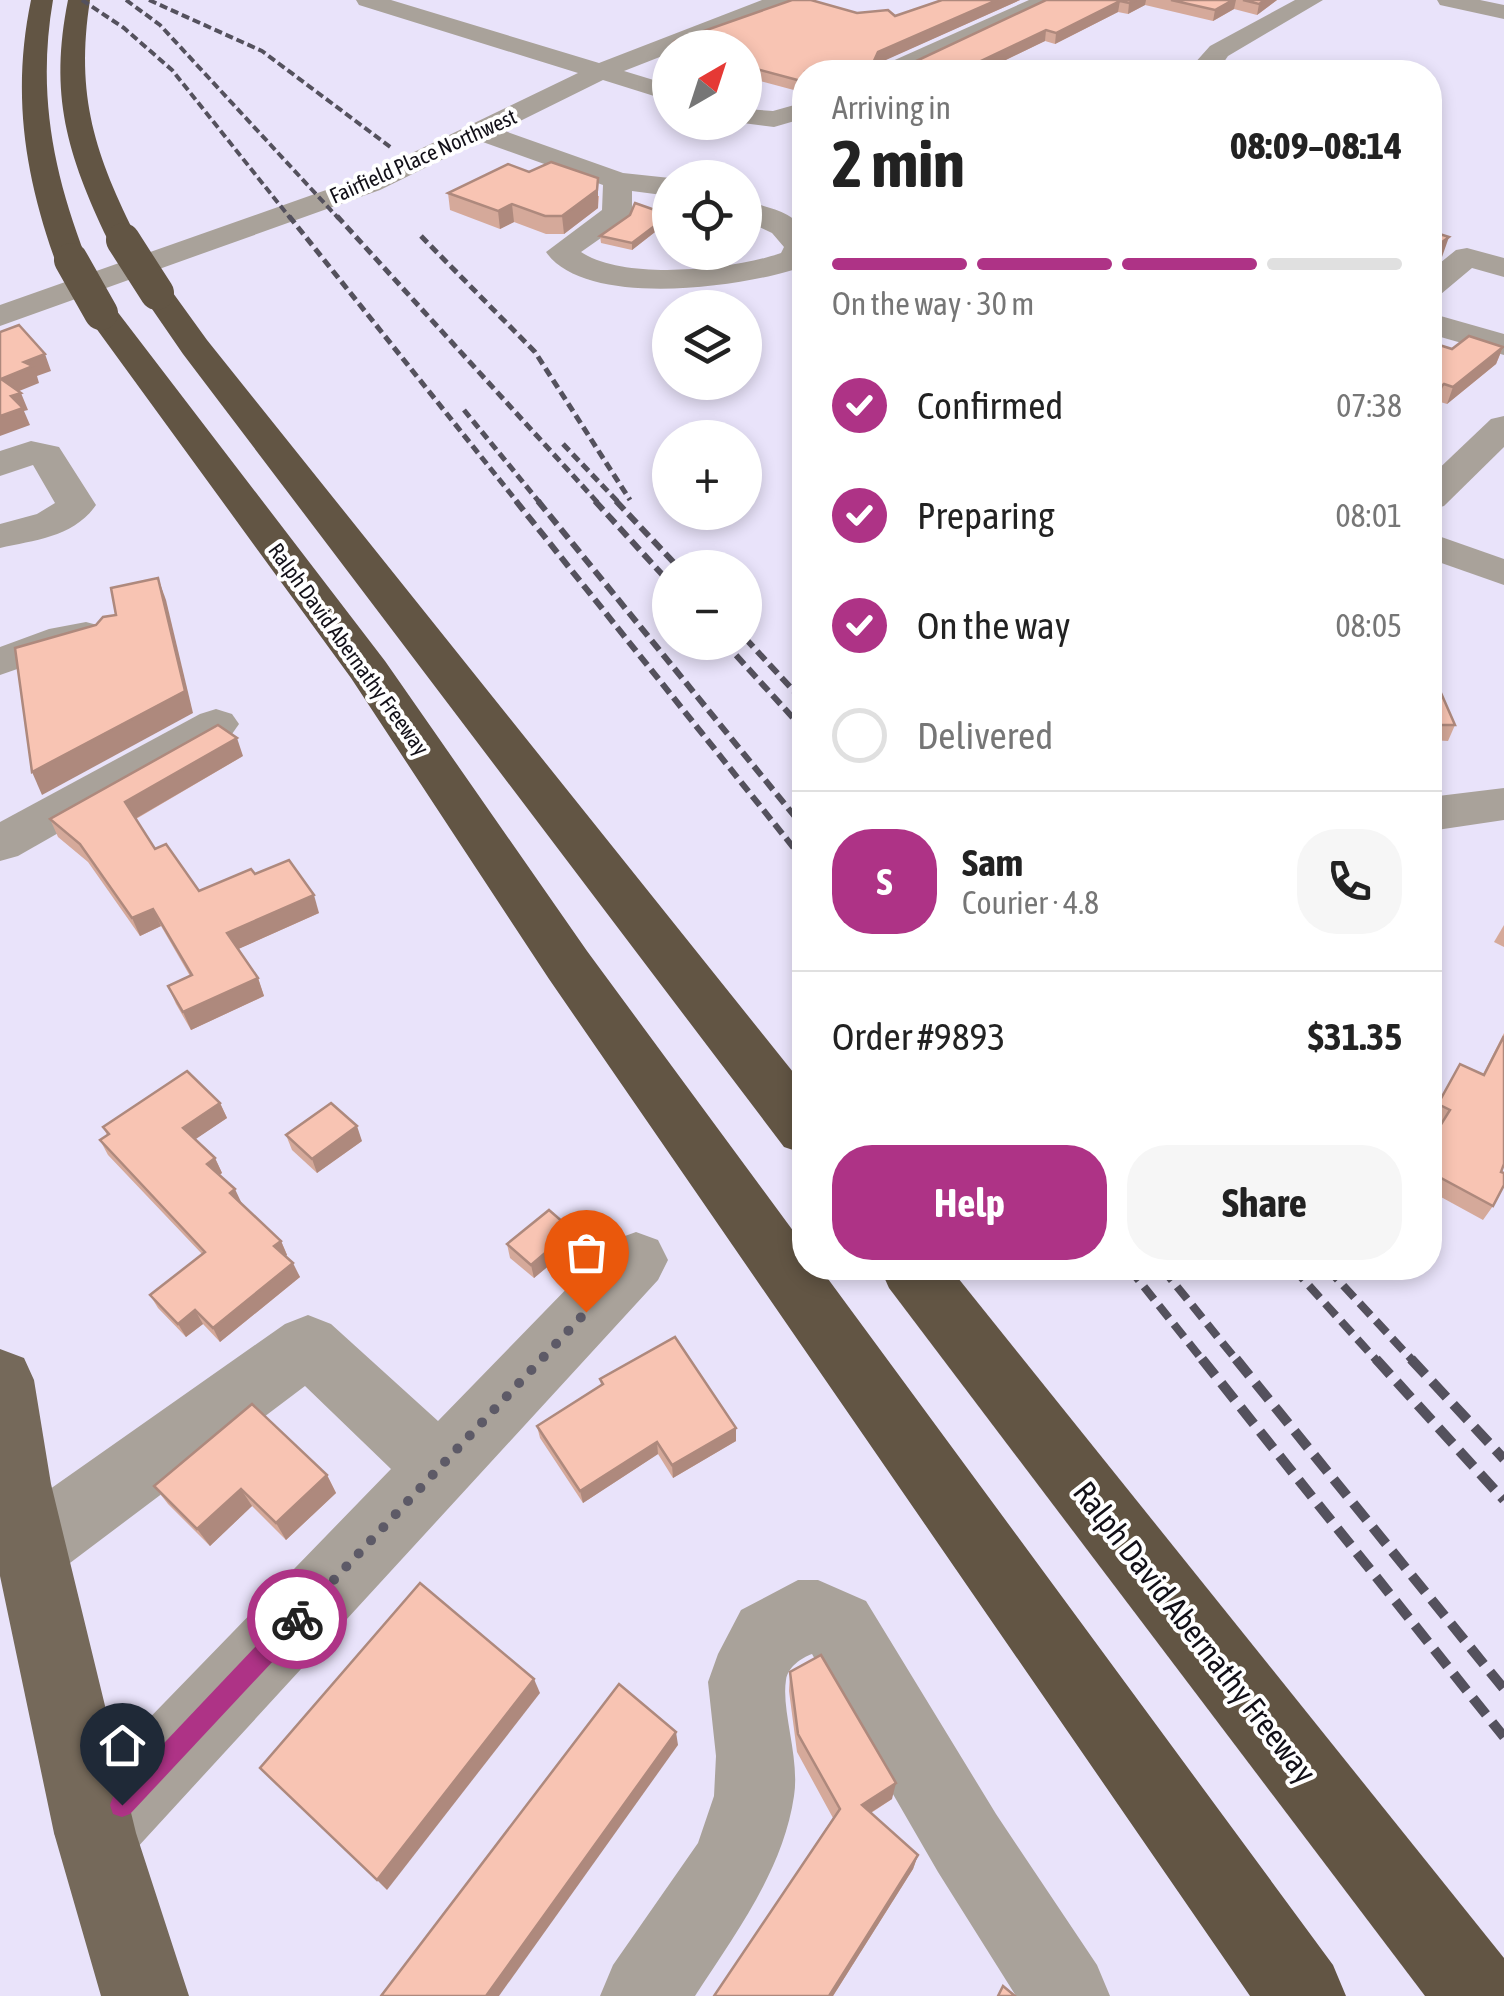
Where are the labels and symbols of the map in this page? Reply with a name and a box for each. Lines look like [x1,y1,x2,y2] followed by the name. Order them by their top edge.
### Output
[652,30,762,140] north arrow
[326,103,520,209] street label: Fairfield Place Northwest
[263,538,435,760] street label: Ralph David Abernathy Freeway
[544,1210,629,1313] pin
[1066,1474,1324,1790] street label: Ralph David Abernathy Freeway
[247,1569,347,1669] courier
[80,1703,165,1806] pin

